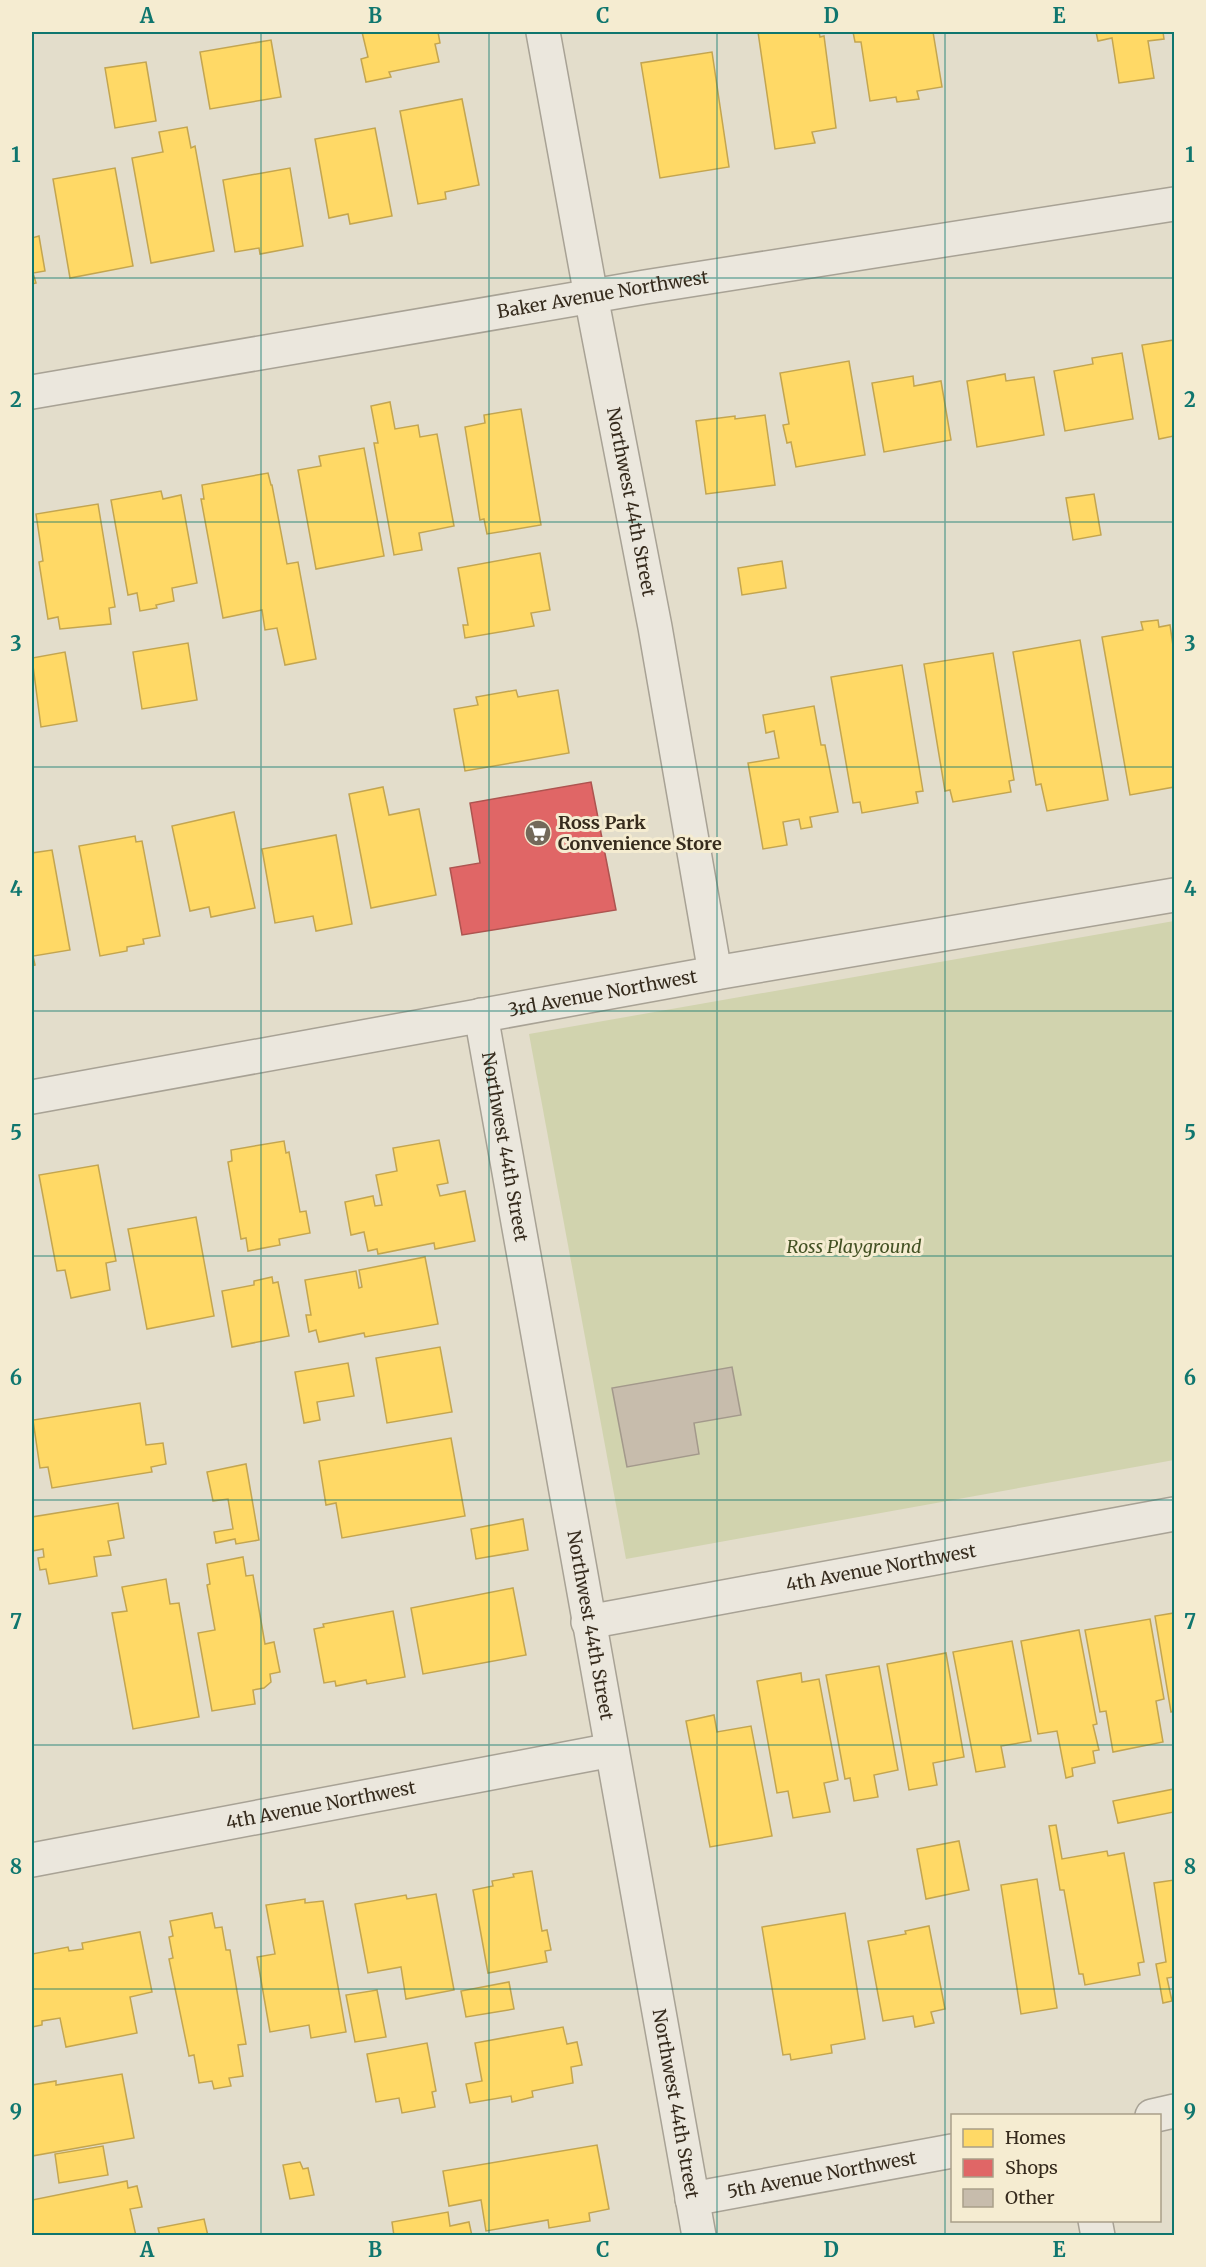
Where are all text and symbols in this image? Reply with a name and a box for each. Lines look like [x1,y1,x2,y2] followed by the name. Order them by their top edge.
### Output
[139,3,155,28] text: A
[368,3,382,28] text: B
[596,3,610,28] text: C
[823,3,839,28] text: D
[1052,3,1066,28] text: E
[11,142,21,167] text: 1
[1185,142,1195,167] text: 1
[495,265,710,323] street label: Baker Avenue Northwest
[10,387,22,412] text: 2
[1184,387,1196,412] text: 2
[602,405,661,598] street label: Northwest 44th Street
[10,631,22,656] text: 3
[1184,631,1196,656] text: 3
[558,811,722,855] place label: Ross Park Convenience Store
[523,818,553,848] supermarket icon: Ross Park Convenience Store
[10,876,23,901] text: 4
[1184,876,1197,901] text: 4
[506,964,699,1021] street label: 3rd Avenue Northwest
[477,1050,533,1243] street label: Northwest 44th Street
[10,1120,22,1145] text: 5
[1184,1120,1196,1145] text: 5
[786,1235,922,1258] park label: Ross Playground
[10,1365,22,1390] text: 6
[1184,1365,1196,1390] text: 6
[562,1529,619,1722] street label: Northwest 44th Street
[784,1539,978,1596] street label: 4th Avenue Northwest
[10,1609,22,1634] text: 7
[1184,1609,1196,1634] text: 7
[224,1775,418,1834] street label: 4th Avenue Northwest
[10,1854,22,1879] text: 8
[1184,1854,1196,1879] text: 8
[648,2007,704,2200] street label: Northwest 44th Street
[10,2099,22,2124] text: 9
[1184,2099,1196,2124] text: 9
[951,2114,1161,2222] legend
[1005,2126,1066,2149] text: Homes
[725,2146,918,2203] street label: 5th Avenue Northwest
[1005,2156,1058,2179] text: Shops
[1005,2186,1055,2209] text: Other
[139,2237,155,2262] text: A
[368,2237,382,2262] text: B
[596,2237,610,2262] text: C
[823,2237,839,2262] text: D
[1052,2237,1066,2262] text: E

